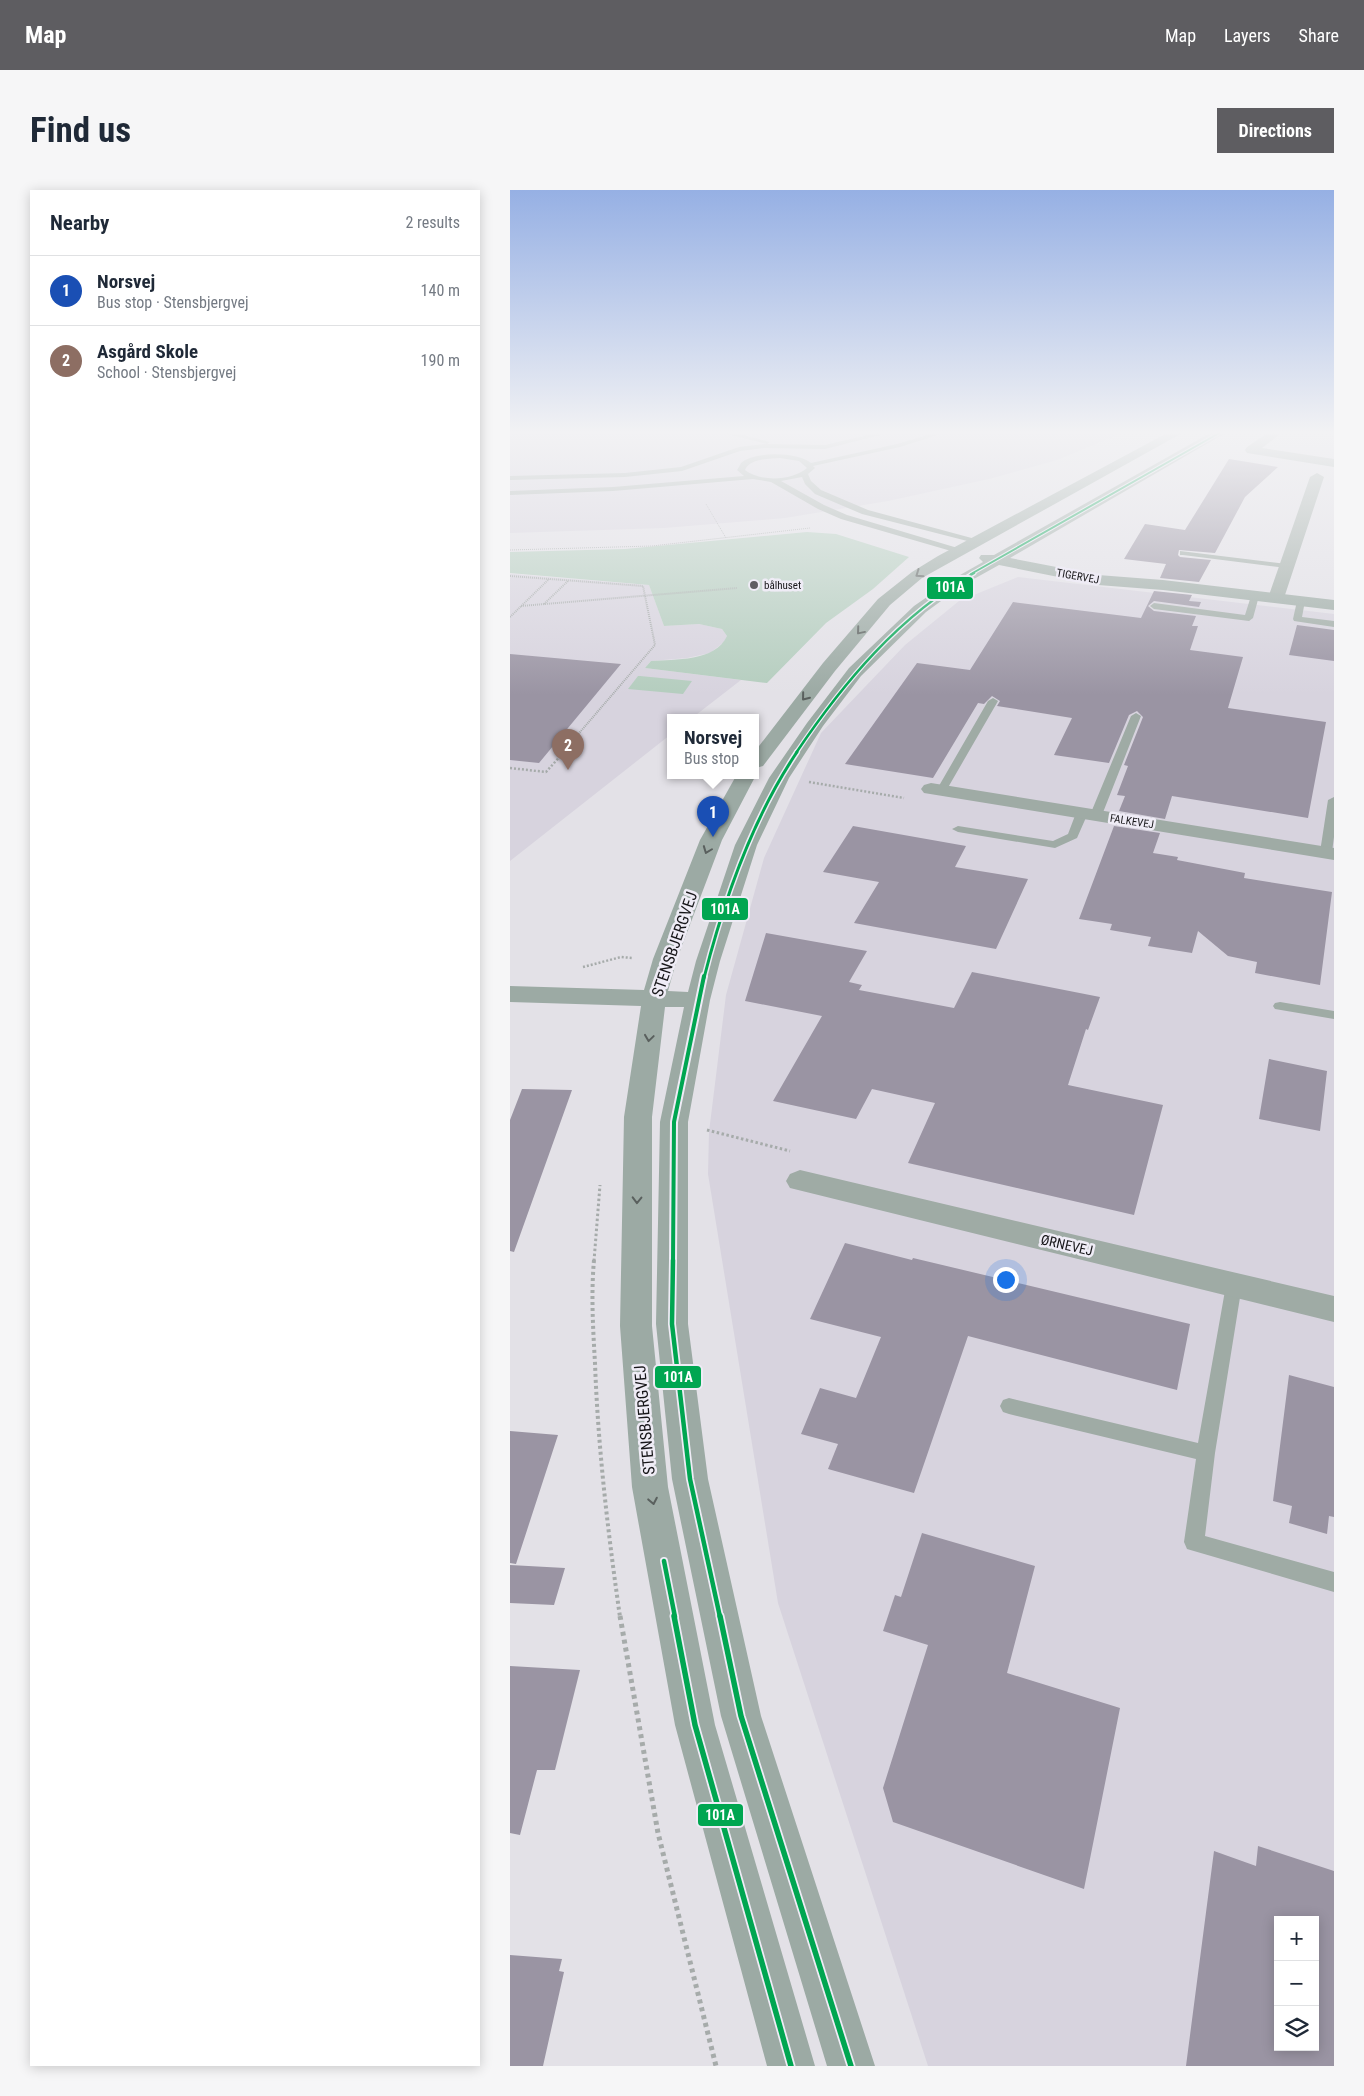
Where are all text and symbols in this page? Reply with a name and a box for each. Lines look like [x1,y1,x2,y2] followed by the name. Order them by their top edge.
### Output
[25,21,66,49] text: Map
[1165,25,1196,46] text: Map
[1224,25,1271,46] text: Layers
[1299,25,1339,46] text: Share
[1217,108,1334,153] button: Directions
[30,110,131,151] text: Find us
[50,211,109,235] text: Nearby
[405,213,460,232] text: 2 results
[97,270,155,293] text: Norsvej
[62,281,70,300] text: 1
[421,281,460,300] text: 140 m
[97,293,248,312] text: Bus stop · Stensbjergvej
[97,340,198,363] text: Asgård Skole
[62,351,70,370] text: 2
[421,351,460,370] text: 190 m
[97,363,236,382] text: School · Stensbjergvej
[1056,566,1100,587] street label: TIGERVEJ
[916,568,925,577] one-way arrow
[926,576,974,600] line badge: 101A
[748,579,760,591] marker: bålhuset
[764,579,801,592] place label: bålhuset
[935,579,965,595] text: 101A
[857,625,866,634] one-way arrow
[803,691,811,700] one-way arrow
[667,714,759,779] popup
[684,726,742,749] text: Norsvej
[552,729,584,770] pin: 2
[684,749,739,768] text: Bus stop
[697,796,729,837] pin: 1
[1109,812,1155,831] street label: FALKEVEJ
[703,845,713,854] one-way arrow
[648,889,701,999] street label: STENSBJERGVEJ
[701,897,749,921] line badge: 101A
[710,901,740,917] text: 101A
[644,1034,655,1042] one-way arrow
[632,1196,643,1204] one-way arrow
[1039,1231,1095,1259] street label: ØRNEVEJ
[993,1267,1019,1293] your location
[630,1364,659,1475] street label: STENSBJERGVEJ
[654,1365,702,1389] line badge: 101A
[663,1369,693,1385] text: 101A
[647,1497,658,1506] one-way arrow
[697,1803,744,1827] line badge: 101A
[705,1807,735,1823] text: 101A
[1274,1916,1319,2051] map controls
[1274,1916,1319,1961] button: +
[1274,1961,1319,2006] button: −
[1274,2006,1319,2051] button: layers

